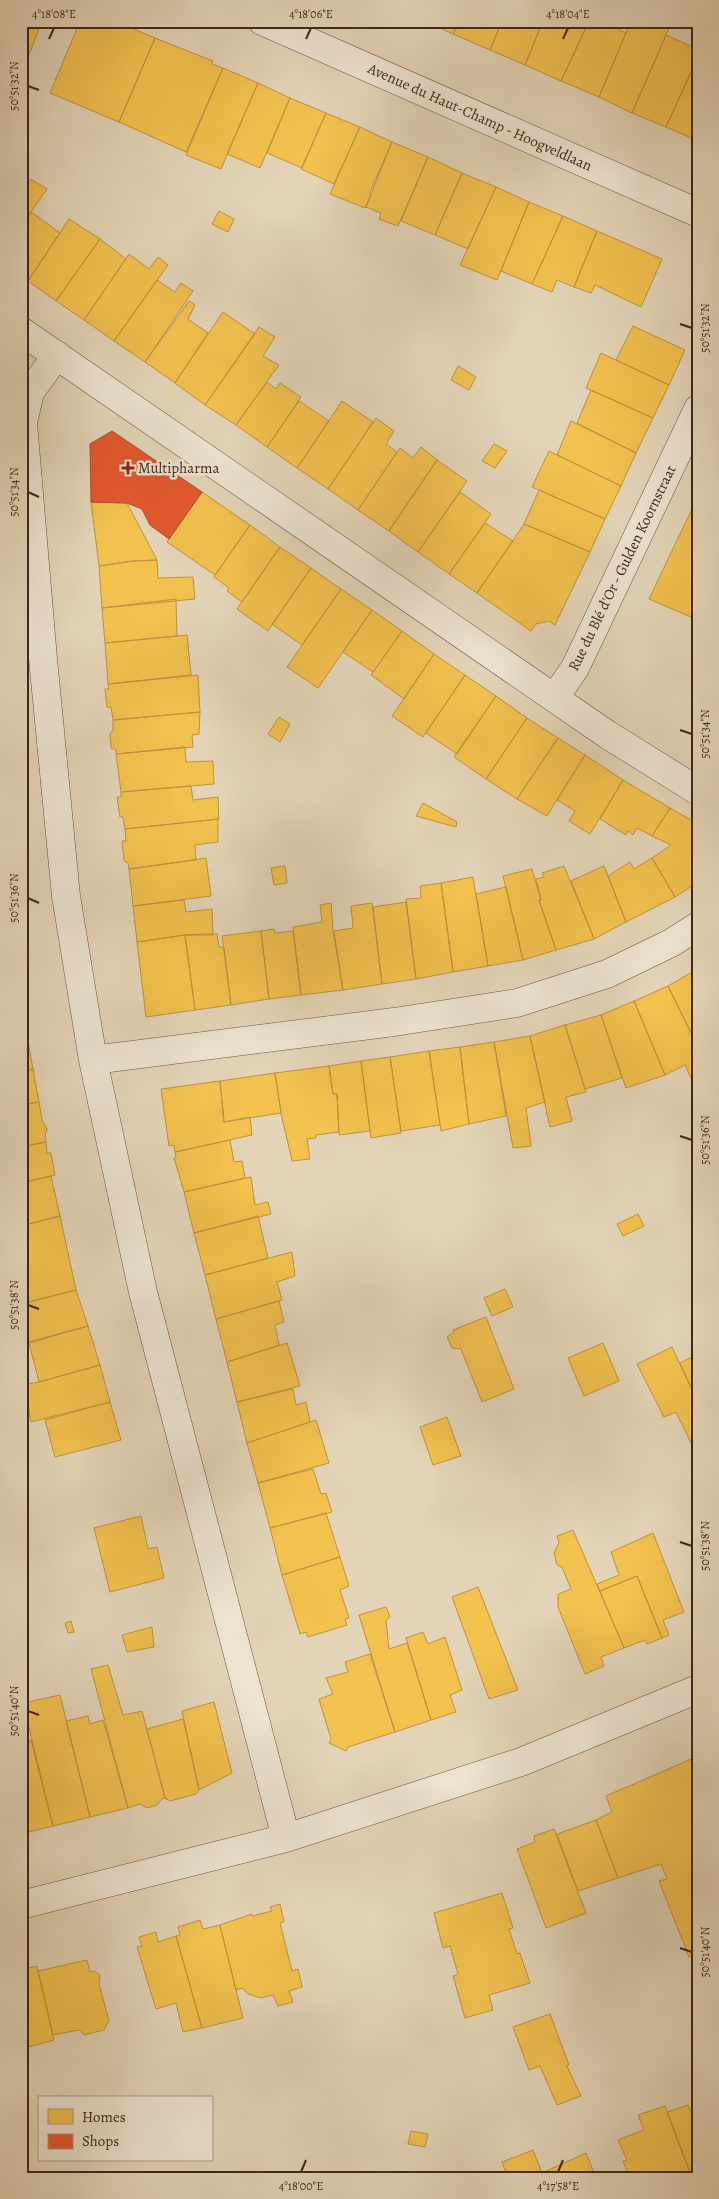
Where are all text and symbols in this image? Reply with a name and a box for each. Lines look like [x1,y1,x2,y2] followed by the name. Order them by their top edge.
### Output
[32,6,76,22] text: 4°18'08"E
[289,6,333,22] text: 4°18'06"E
[546,6,590,22] text: 4°18'04"E
[364,58,595,176] street label: Avenue du Haut-Champ - Hoogveldlaan
[6,61,22,111] text: 50°51'32"N
[697,303,713,353] text: 50°51'32"N
[138,458,220,478] place label: Multipharma
[122,462,134,474] marker: Multipharma
[563,462,681,674] street label: Rue du Blé d'Or - Gulden Koornstraat
[6,467,22,517] text: 50°51'34"N
[697,709,713,759] text: 50°51'34"N
[6,873,22,923] text: 50°51'36"N
[697,1115,713,1165] text: 50°51'36"N
[6,1280,22,1330] text: 50°51'38"N
[697,1521,713,1571] text: 50°51'38"N
[6,1685,22,1736] text: 50°51'40"N
[697,1926,713,1977] text: 50°51'40"N
[38,2096,212,2162] legend
[82,2107,126,2127] text: Homes
[82,2131,119,2151] text: Shops
[279,2178,323,2194] text: 4°18'00"E
[537,2178,579,2194] text: 4°17'58"E

